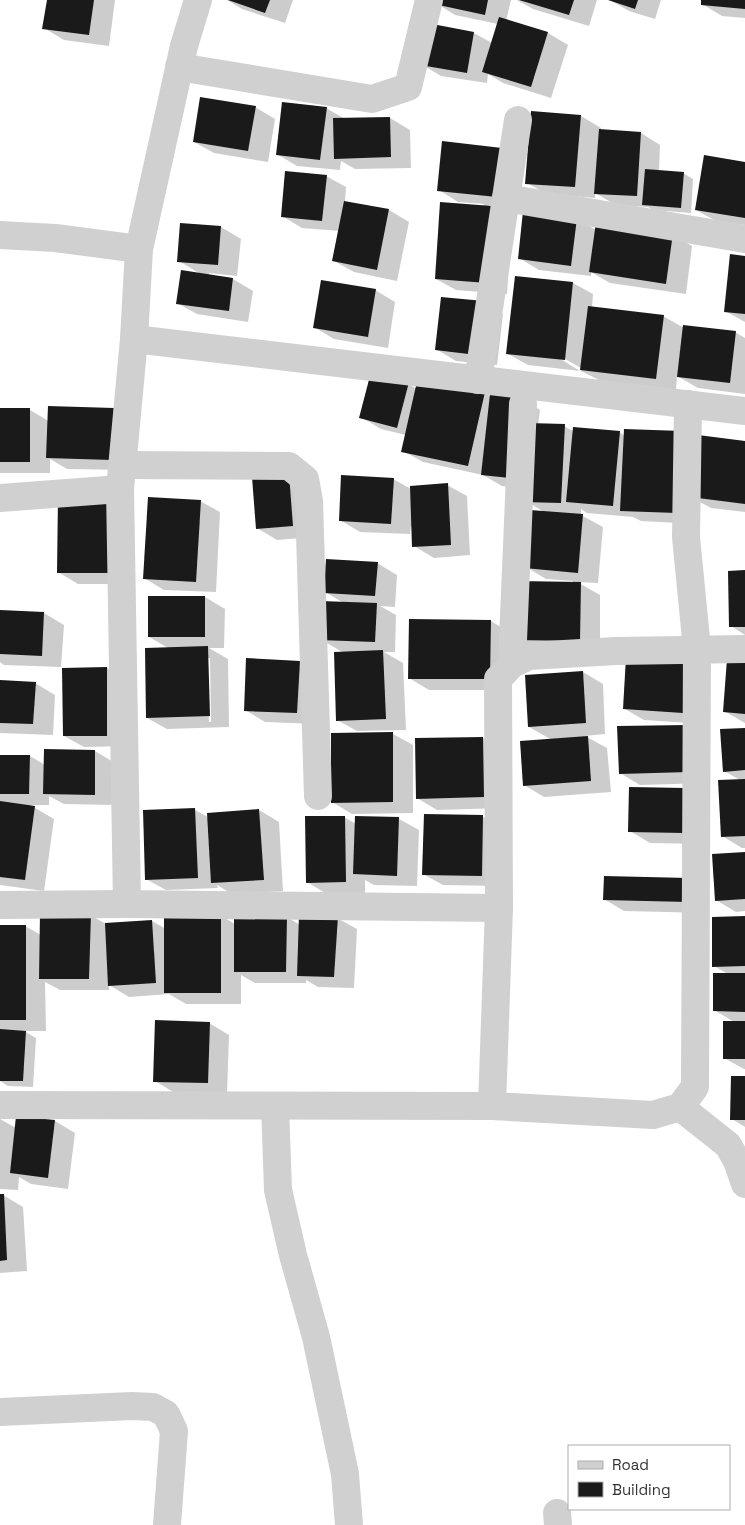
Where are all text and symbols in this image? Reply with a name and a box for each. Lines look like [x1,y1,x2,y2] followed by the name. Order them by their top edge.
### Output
[568,1445,730,1510] legend
[612,1455,649,1474] text: Road
[612,1480,671,1499] text: Building

